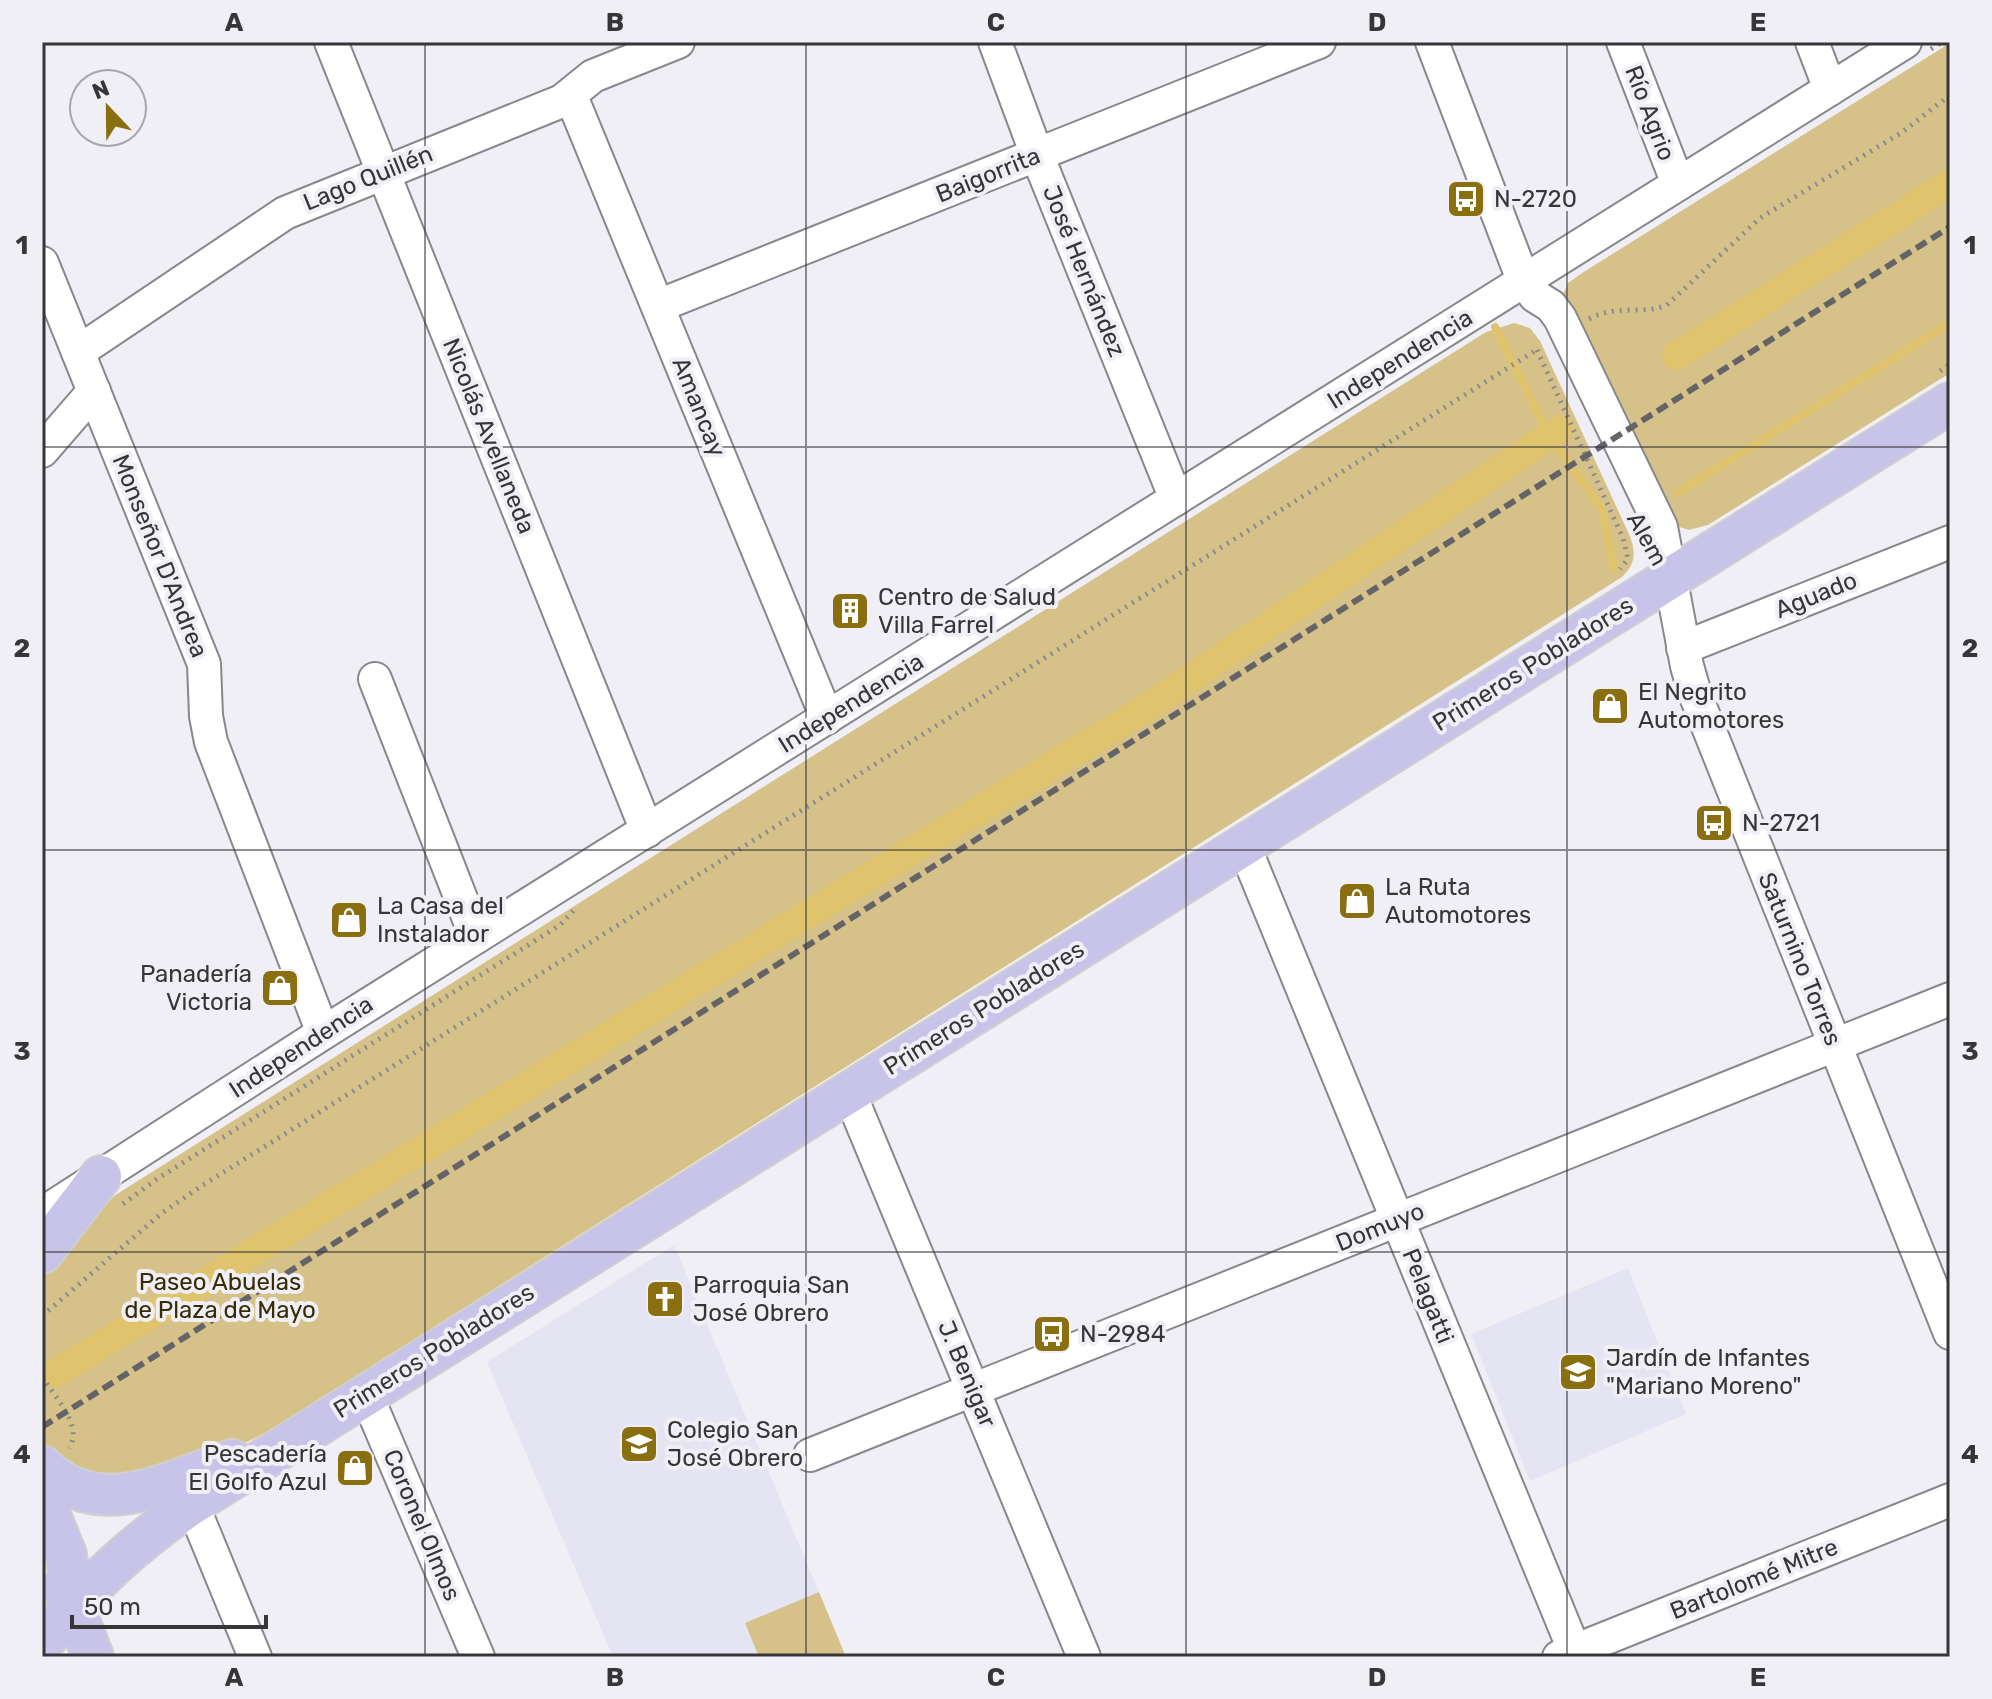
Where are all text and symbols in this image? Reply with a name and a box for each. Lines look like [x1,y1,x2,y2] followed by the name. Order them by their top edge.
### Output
[225,7,244,38] text: A
[606,7,624,38] text: B
[987,7,1005,38] text: C
[1368,7,1386,38] text: D
[1750,7,1766,38] text: E
[1619,62,1681,164] street label: Río Agrio
[68,68,148,148] north arrow
[88,74,113,105] text: N
[299,139,437,217] street label: Lago Quillén
[932,141,1044,209] street label: Baigorrita
[1445,178,1487,220] bus stop icon: N-2720
[1037,181,1131,361] street label: José Hernández
[1494,185,1577,213] place label: N-2720
[16,230,28,261] text: 1
[1964,230,1976,261] text: 1
[1322,303,1478,415] street label: Independencia
[437,334,541,538] street label: Nicolás Avellaneda
[666,353,732,461] street label: Amancay
[106,450,214,662] street label: Monseñor D'Andrea
[1621,507,1673,571] street label: Alem
[1771,566,1861,624] street label: Aguado
[878,583,1056,639] place label: Centro de Salud Villa Farrel
[829,590,871,632] building icon: Centro de Salud Villa Farrel
[1428,591,1638,737] street label: Primeros Pobladores
[14,633,30,664] text: 2
[1962,633,1978,664] text: 2
[773,647,929,759] street label: Independencia
[1638,678,1784,734] place label: El Negrito Automotores
[1589,685,1631,727] shop icon: El Negrito Automotores
[1693,802,1735,844] bus stop icon: N-2721
[1742,809,1820,837] place label: N-2721
[1753,868,1847,1050] street label: Saturnino Torres
[1385,873,1531,929] place label: La Ruta Automotores
[1336,880,1378,922] shop icon: La Ruta Automotores
[377,892,504,948] place label: La Casa del Instalador
[328,899,370,941] shop icon: La Casa del Instalador
[879,935,1089,1081] street label: Primeros Pobladores
[140,960,252,1016] place label: Panadería Victoria
[259,967,301,1009] shop icon: Panadería Victoria
[224,990,378,1104] street label: Independencia
[13,1036,31,1067] text: 3
[1961,1036,1979,1067] text: 3
[1332,1197,1428,1257] street label: Domuyo
[1396,1244,1460,1348] street label: Pelagatti
[124,1268,316,1324] park label: Paseo Abuelas de Plaza de Mayo
[693,1271,850,1327] place label: Parroquia San José Obrero
[329,1278,539,1424] street label: Primeros Pobladores
[644,1278,686,1320] church icon: Parroquia San José Obrero
[1031,1313,1073,1355] bus stop icon: N-2984
[932,1316,1002,1432] street label: J. Benigar
[1080,1320,1166,1348] place label: N-2984
[1606,1344,1810,1400] place label: Jardín de Infantes "Mariano Moreno"
[1557,1351,1599,1393] school or university icon: Jardín de Infantes "Mariano Moreno"
[667,1416,803,1472] place label: Colegio San José Obrero
[618,1423,660,1465] school or university icon: Colegio San José Obrero
[13,1439,31,1470] text: 4
[1961,1439,1979,1470] text: 4
[188,1440,327,1496] place label: Pescadería El Golfo Azul
[378,1445,466,1605] street label: Coronel Olmos
[334,1447,376,1489] shop icon: Pescadería El Golfo Azul
[1666,1533,1842,1625] street label: Bartolomé Mitre
[72,1579,266,1629] scale bar
[84,1593,141,1621] text: 50 m
[225,1662,244,1693] text: A
[606,1662,624,1693] text: B
[987,1662,1005,1693] text: C
[1368,1662,1386,1693] text: D
[1750,1662,1766,1693] text: E

